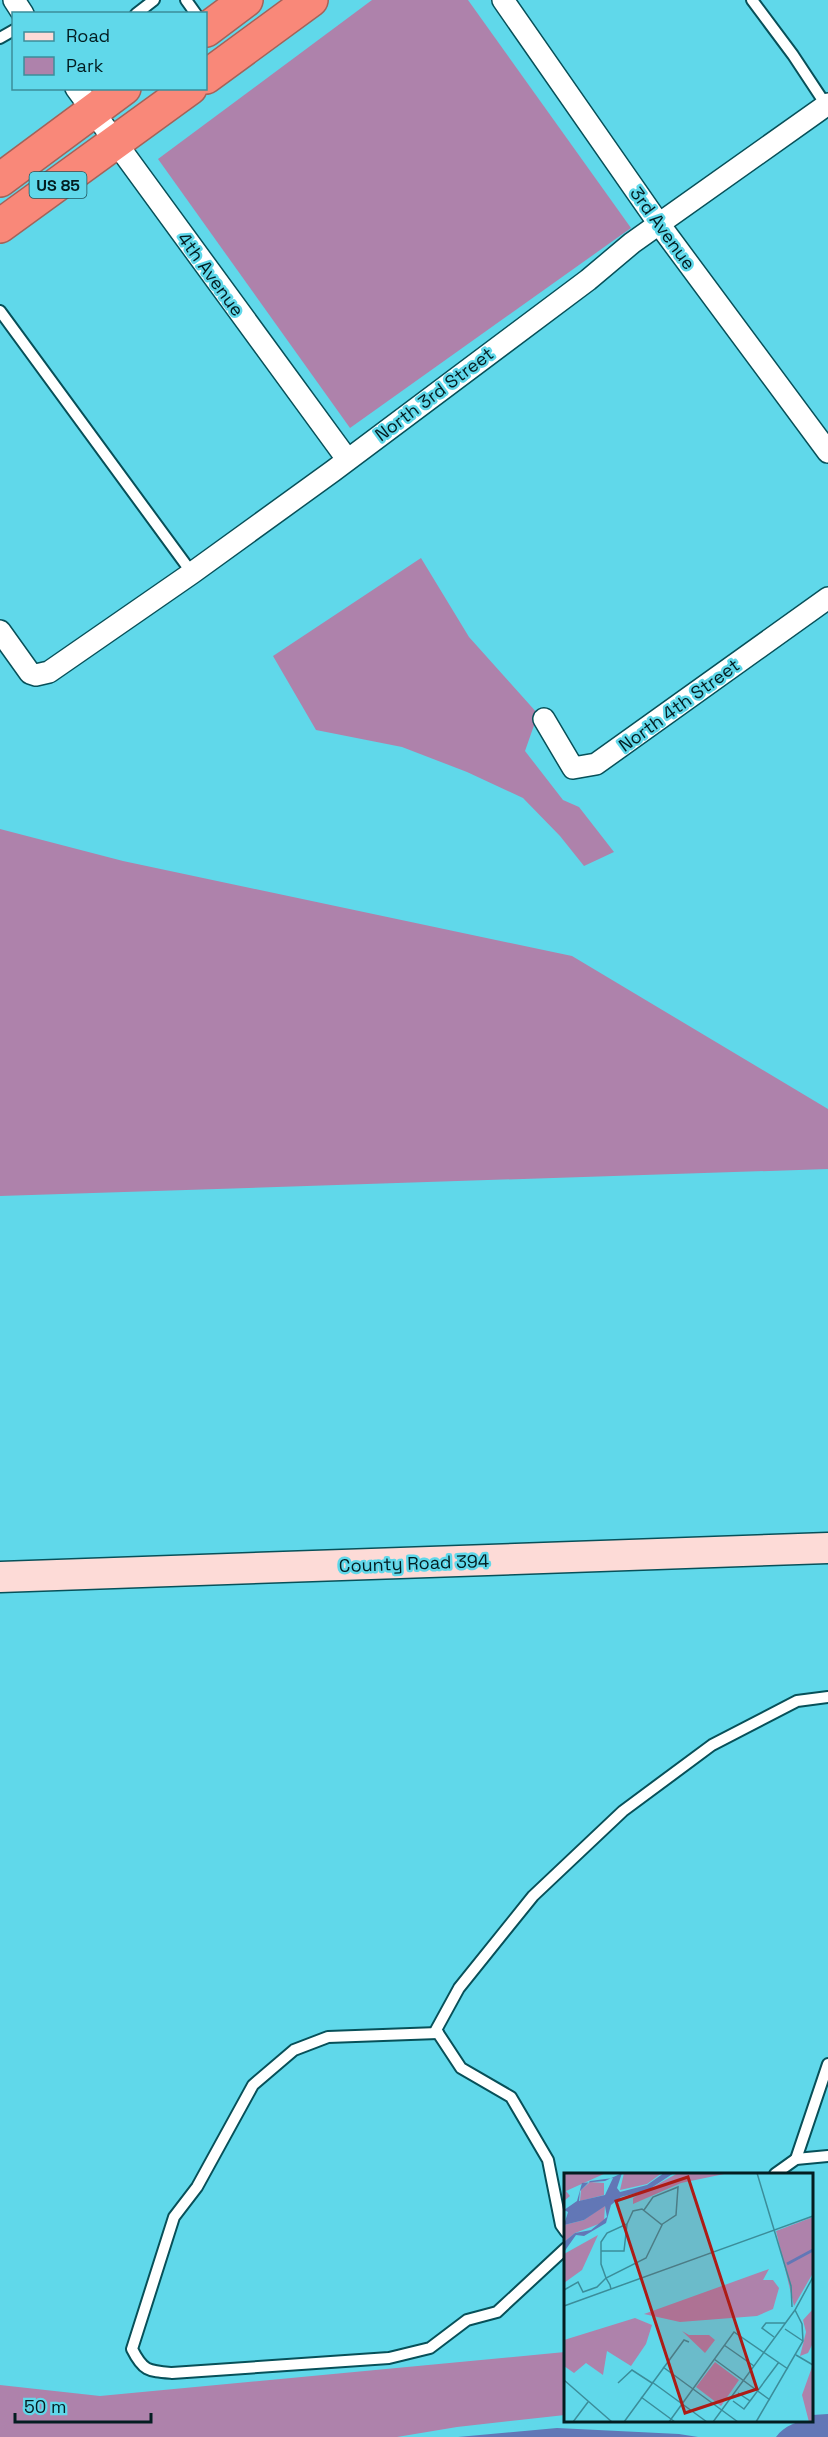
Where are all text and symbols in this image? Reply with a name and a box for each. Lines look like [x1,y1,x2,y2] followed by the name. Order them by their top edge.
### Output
[12,12,207,90] legend
[66,24,110,47] text: Road
[66,54,104,77] text: Park
[29,172,86,198] road number: US 85
[625,182,701,274] street label: 3rd Avenue
[173,227,249,321] street label: 4th Avenue
[370,342,498,446] street label: North 3rd Street
[614,653,744,757] street label: North 4th Street
[338,1549,490,1577] street label: County Road 394
[564,2173,813,2422] inset map
[15,2386,152,2424] scale bar
[24,2395,66,2418] text: 50 m

